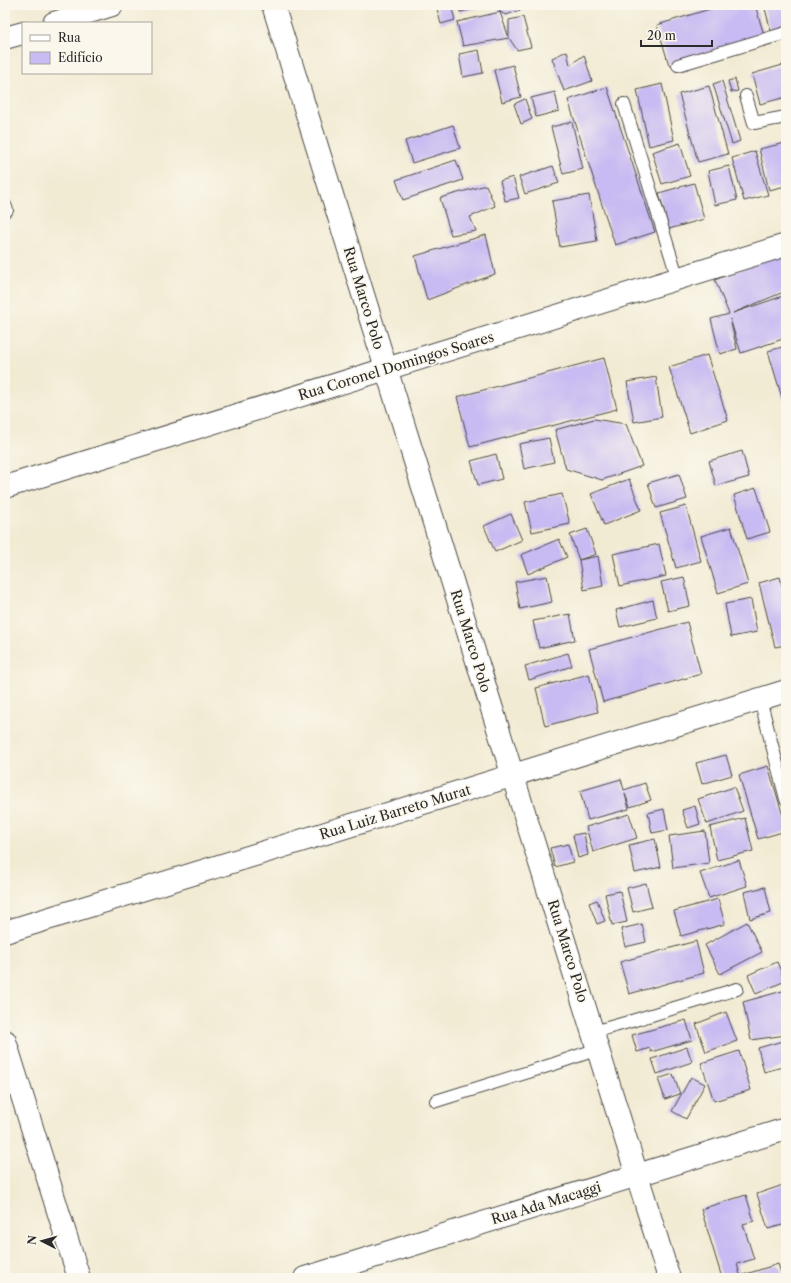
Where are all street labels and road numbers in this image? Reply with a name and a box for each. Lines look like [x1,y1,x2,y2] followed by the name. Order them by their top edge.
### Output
[340,244,388,352] street label: Rua Marco Polo
[296,328,496,404] street label: Rua Coronel Domingos Soares
[447,587,495,695] street label: Rua Marco Polo
[317,780,473,844] street label: Rua Luiz Barreto Murat
[544,897,592,1005] street label: Rua Marco Polo
[489,1178,603,1228] street label: Rua Ada Macaggi

